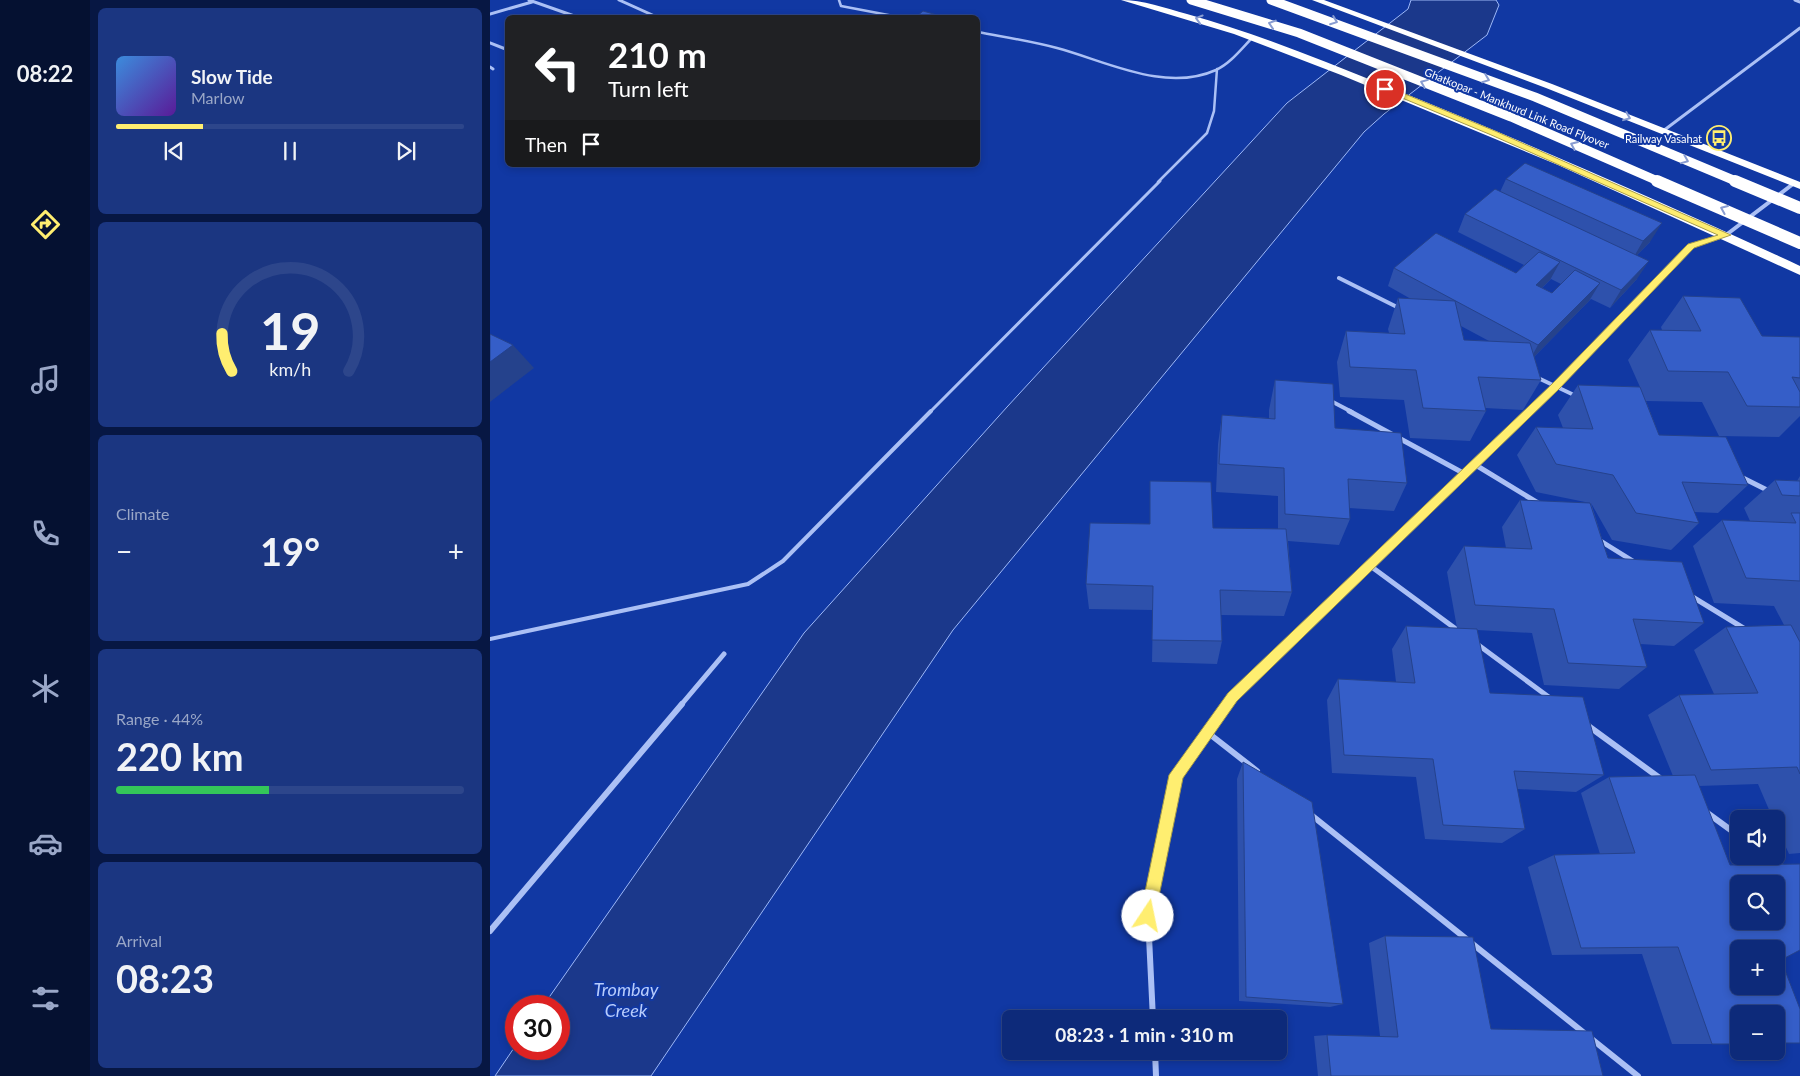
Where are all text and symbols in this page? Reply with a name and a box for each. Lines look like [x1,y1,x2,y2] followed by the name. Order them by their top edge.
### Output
[1196,15,1204,25] one-way arrow
[1329,15,1338,25] one-way arrow
[1269,20,1277,30] one-way arrow
[608,33,707,75] text: 210 m
[525,35,590,100] icon: left
[17,60,73,87] text: 08:22
[191,65,273,88] text: Slow Tide
[1423,65,1611,151] street label: Ghatkopar - Mankhurd Link Road Flyover
[1364,68,1406,110] pin
[1481,73,1489,83] one-way arrow
[608,75,689,102] text: Turn left
[1371,75,1399,103] icon: arrive
[1420,78,1429,89] one-way arrow
[191,88,245,107] text: Marlow
[1622,111,1631,121] one-way arrow
[1706,125,1732,151] bus stop icon: Railway Vasahat
[577,130,605,158] icon: arrive
[1625,132,1702,145] place label: Railway Vasahat
[525,133,567,156] text: Then
[160,137,188,165] icon: previous
[276,137,304,165] icon: pause
[392,137,420,165] icon: next
[1570,140,1579,151] one-way arrow
[1680,153,1689,164] one-way arrow
[1720,204,1729,215] one-way arrow
[28,207,63,242] icon: directions
[260,299,320,361] text: 19
[269,358,311,380] text: km/h
[28,362,63,397] icon: music
[116,504,169,523] text: Climate
[28,516,63,551] icon: phone
[260,528,320,574] text: 19°
[116,534,132,568] text: −
[448,534,464,568] text: +
[28,671,63,706] icon: climate
[116,709,203,728] text: Range · 44%
[116,733,244,779] text: 220 km
[1730,810,1785,1060] map controls
[1730,810,1785,865] button: sound
[28,826,63,861] icon: car
[1730,875,1785,930] button: search
[1121,889,1173,941] position arrow
[116,931,162,950] text: Arrival
[1730,940,1785,995] button: +
[116,955,214,1001] text: 08:23
[594,978,659,1021] water label: Trombay Creek
[28,981,63,1016] icon: filters
[505,995,570,1060] speed limit sign: 30
[1730,1005,1785,1060] button: −
[1055,1023,1234,1046] text: 08:23 · 1 min · 310 m

